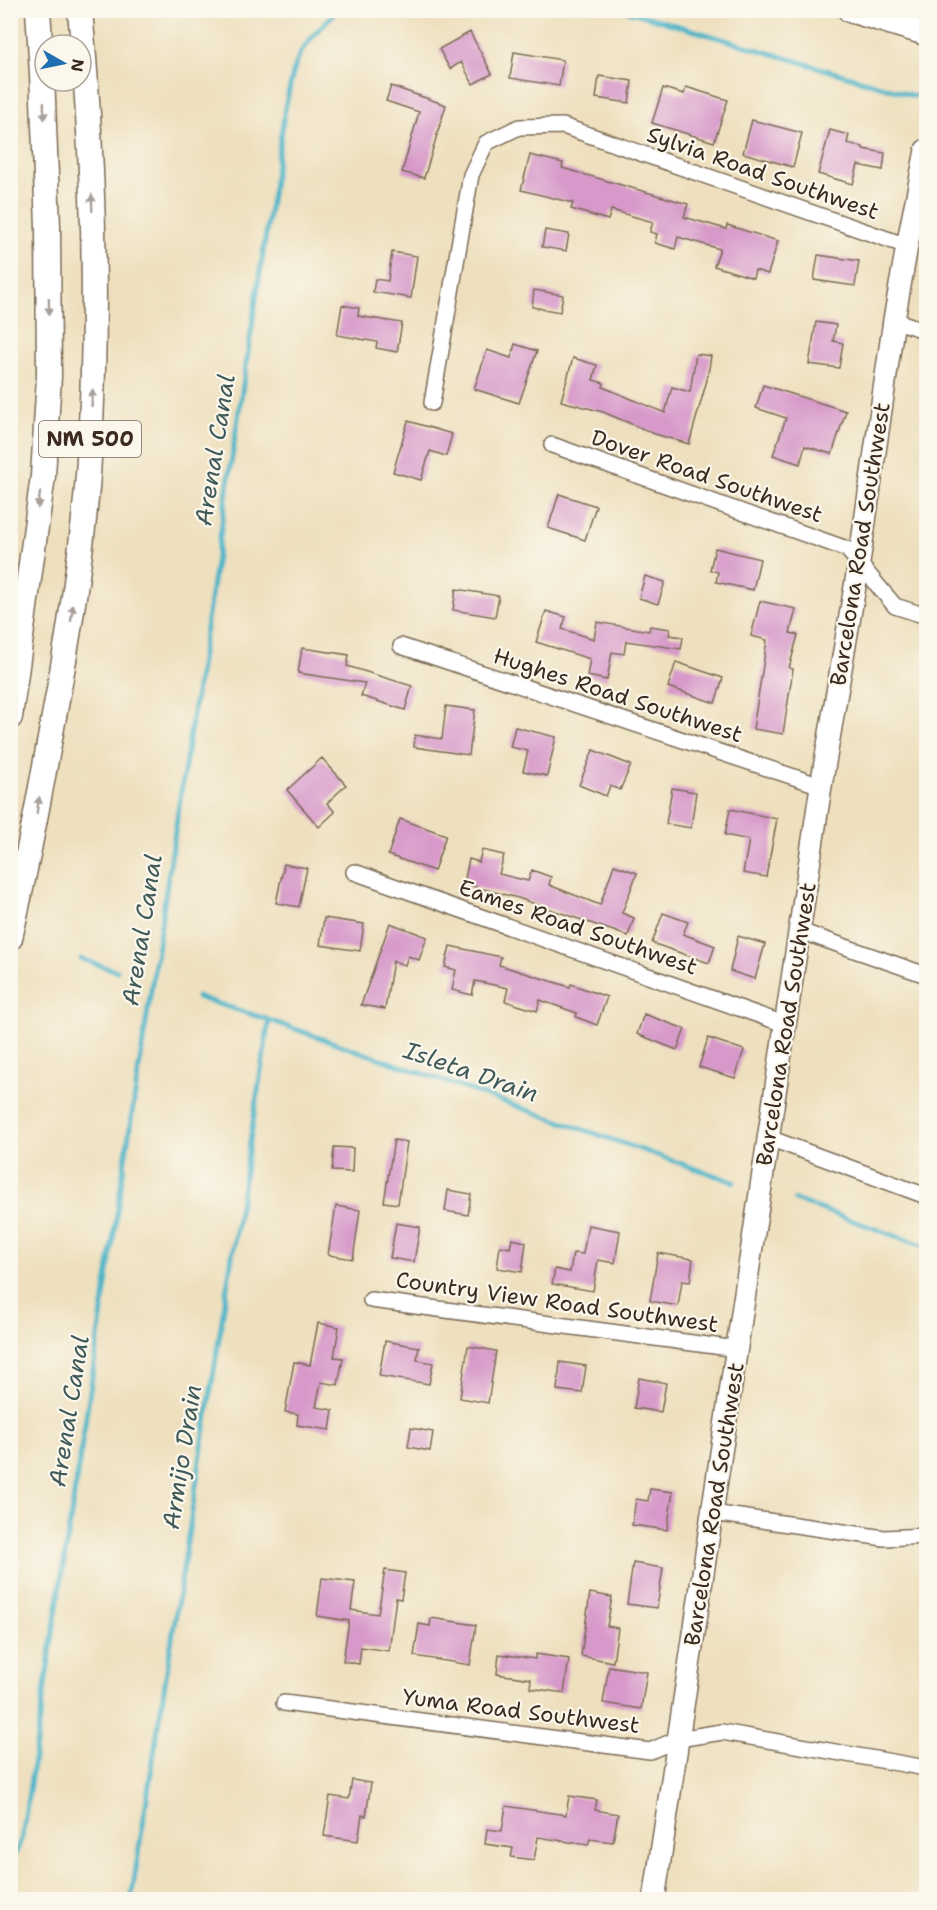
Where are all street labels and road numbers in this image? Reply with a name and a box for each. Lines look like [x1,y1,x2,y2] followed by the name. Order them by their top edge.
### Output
[643,120,883,226] street label: Sylvia Road Southwest
[823,400,897,688] street label: Barcelona Road Southwest
[39,421,141,457] road number: NM 500
[587,423,827,529] street label: Dover Road Southwest
[490,641,746,749] street label: Hughes Road Southwest
[455,873,701,981] street label: Eames Road Southwest
[749,880,823,1168] street label: Barcelona Road Southwest
[394,1265,720,1339] street label: Country View Road Southwest
[677,1360,751,1648] street label: Barcelona Road Southwest
[401,1682,641,1740] street label: Yuma Road Southwest

